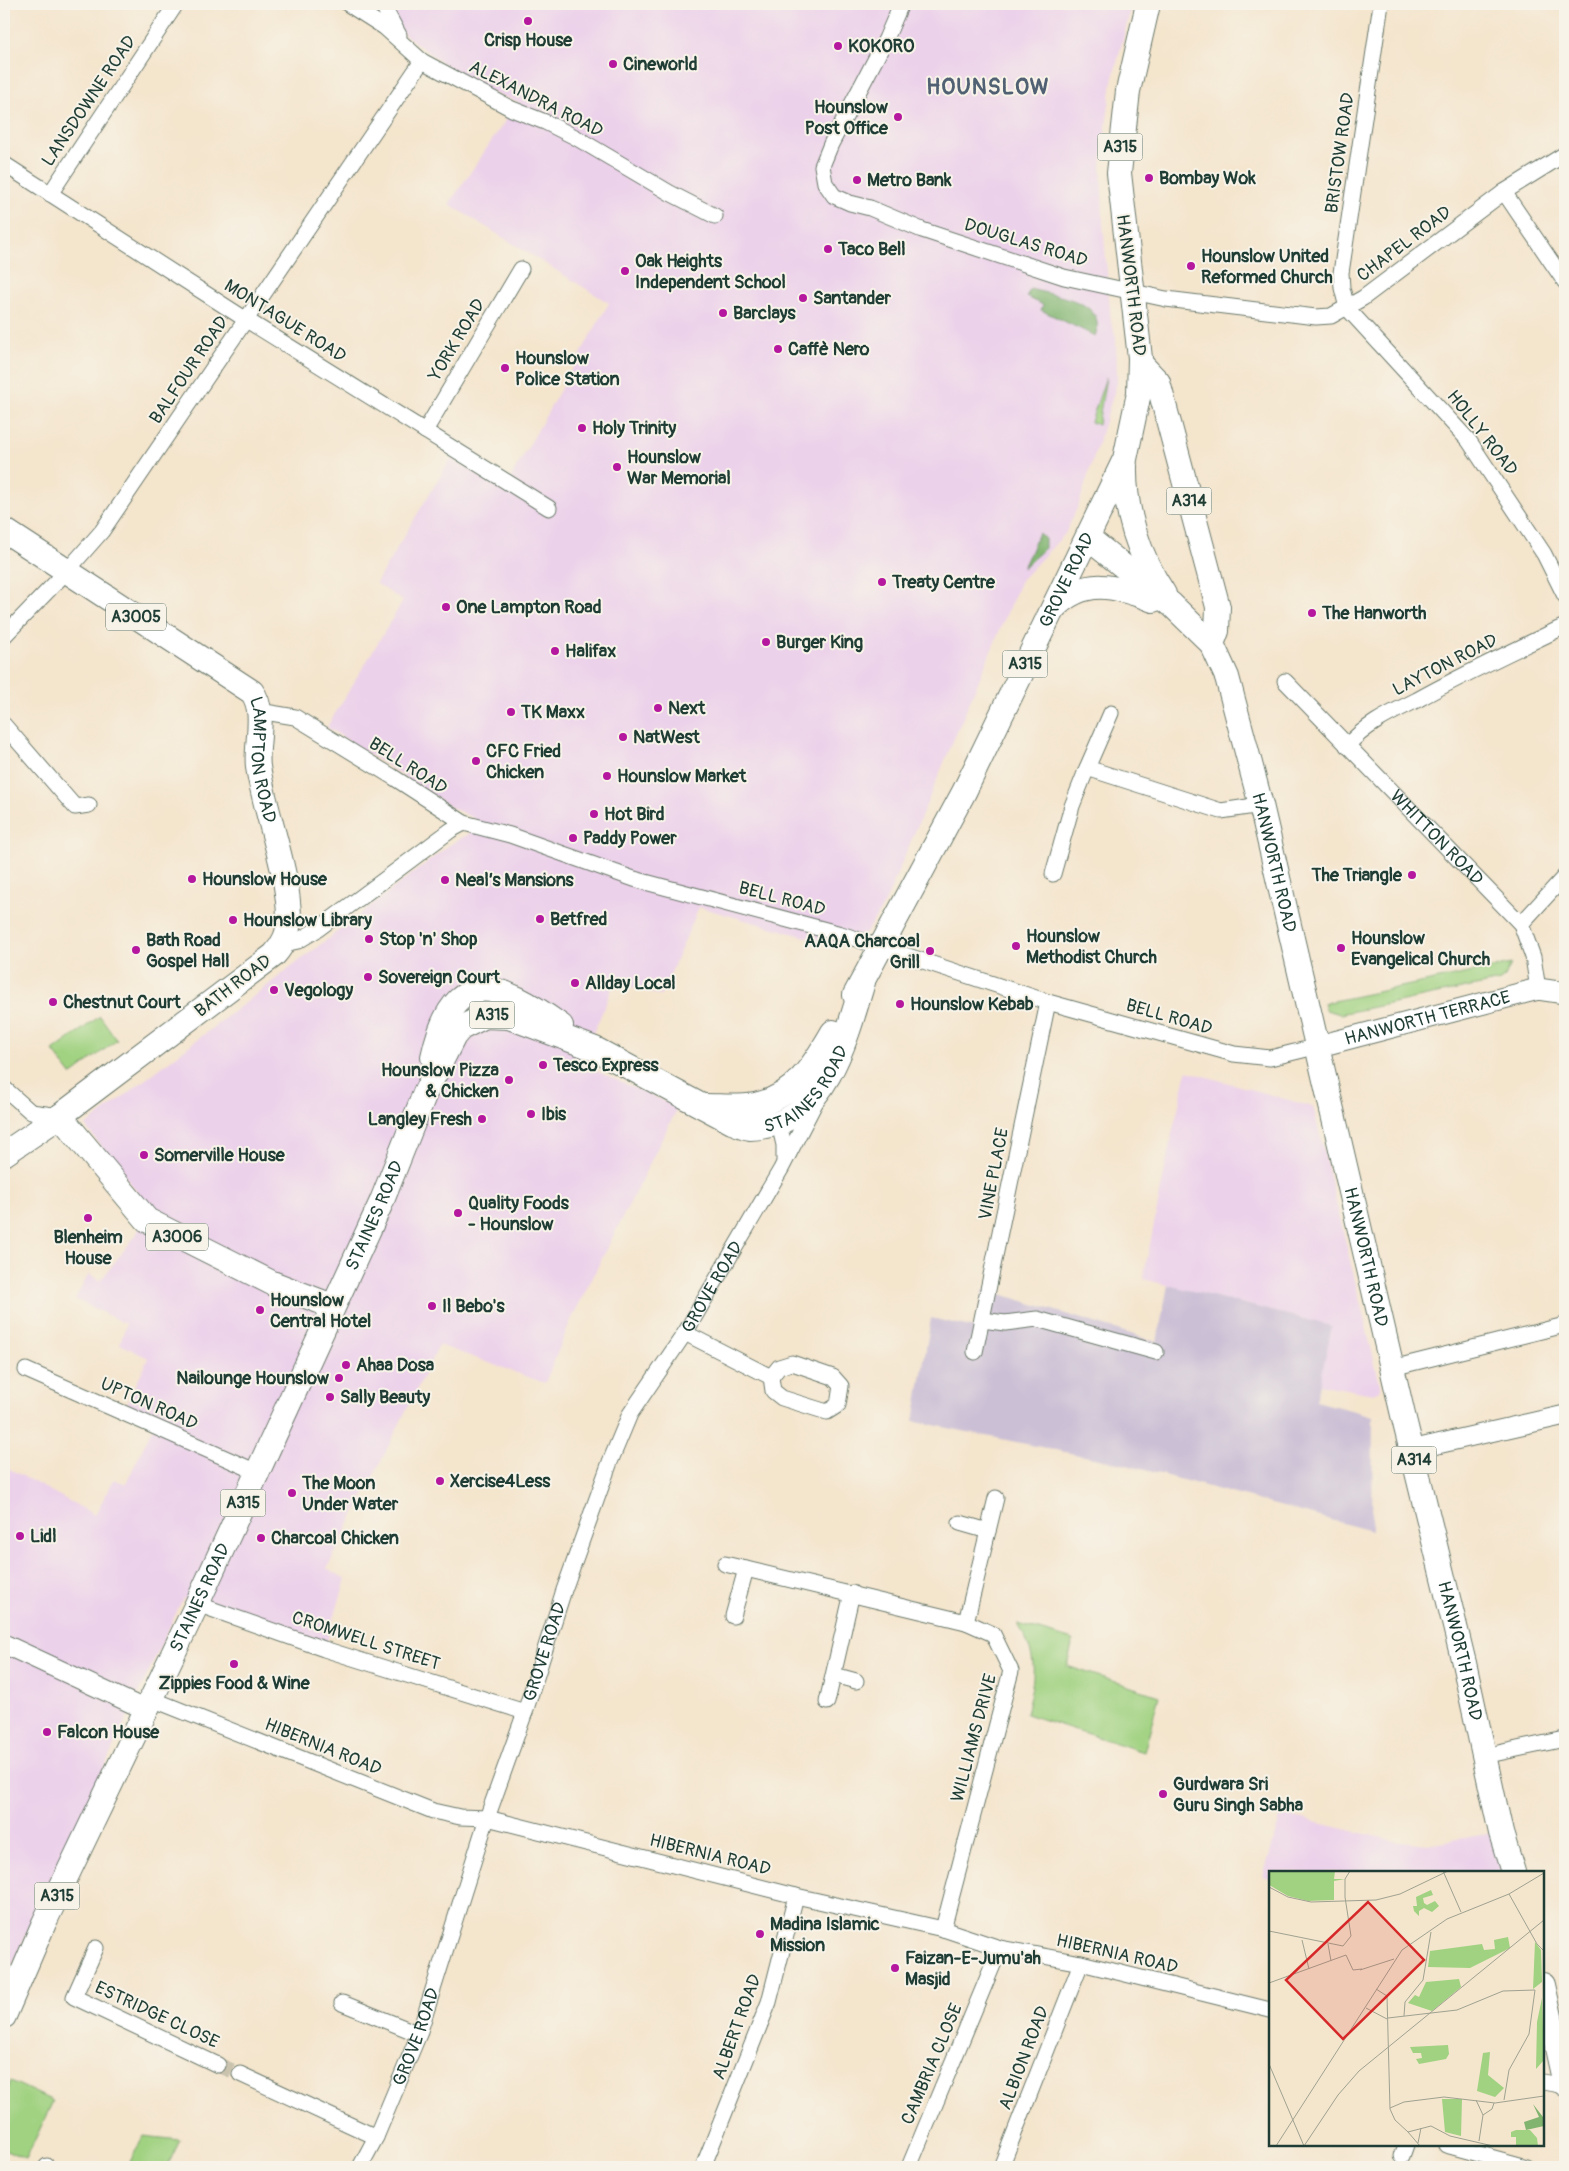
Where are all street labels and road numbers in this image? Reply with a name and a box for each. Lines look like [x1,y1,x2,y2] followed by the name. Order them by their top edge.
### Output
[37,31,141,171] street label: LANSDOWNE ROAD
[465,55,607,143] street label: ALEXANDRA ROAD
[1320,91,1360,215] street label: BRISTOW ROAD
[1098,134,1142,160] road number: A315
[1352,201,1456,287] street label: CHAPEL ROAD
[962,213,1090,273] street label: DOUGLAS ROAD
[1111,213,1151,357] street label: HANWORTH ROAD
[220,274,350,368] street label: MONTAGUE ROAD
[423,295,491,386] street label: YORK ROAD
[144,312,234,428] street label: BALFOUR ROAD
[1441,386,1523,480] street label: HOLLY ROAD
[1166,488,1212,514] road number: A314
[1034,529,1099,631] street label: GROVE ROAD
[106,604,166,630] road number: A3005
[1389,629,1501,701] street label: LAYTON ROAD
[1002,651,1048,678] road number: A315
[245,694,282,825] street label: LAMPTON ROAD
[365,732,451,800] street label: BELL ROAD
[1385,785,1488,890] street label: WHITTON ROAD
[1247,790,1302,935] street label: HANWORTH ROAD
[736,876,828,922] street label: BELL ROAD
[190,950,276,1022] street label: BATH ROAD
[1342,985,1513,1050] street label: HANWORTH TERRACE
[1123,994,1215,1040] street label: BELL ROAD
[470,1002,514,1028] road number: A315
[762,1042,853,1138] street label: STAINES ROAD
[974,1126,1014,1222] street label: VINE PLACE
[340,1157,408,1274] street label: STAINES ROAD
[1339,1185,1394,1329] street label: HANWORTH ROAD
[146,1224,208,1250] road number: A3006
[676,1237,748,1337] street label: GROVE ROAD
[97,1372,201,1436] street label: UPTON ROAD
[1392,1446,1436,1474] road number: A314
[220,1490,266,1516] road number: A315
[164,1539,235,1656] street label: STAINES ROAD
[1433,1579,1488,1723] street label: HANWORTH ROAD
[518,1599,571,1704] street label: GROVE ROAD
[289,1606,443,1676] street label: CROMWELL STREET
[946,1671,1002,1805] street label: WILLIAMS DRIVE
[261,1713,385,1781] street label: HIBERNIA ROAD
[647,1829,773,1881] street label: HIBERNIA ROAD
[34,1882,80,1910] road number: A315
[1054,1929,1180,1979] street label: HIBERNIA ROAD
[707,1971,767,2083] street label: ALBERT ROAD
[91,1976,223,2054] street label: ESTRIDGE CLOSE
[387,1985,444,2089] street label: GROVE ROAD
[896,2000,968,2128] street label: CAMBRIA CLOSE
[994,2003,1054,2113] street label: ALBION ROAD

